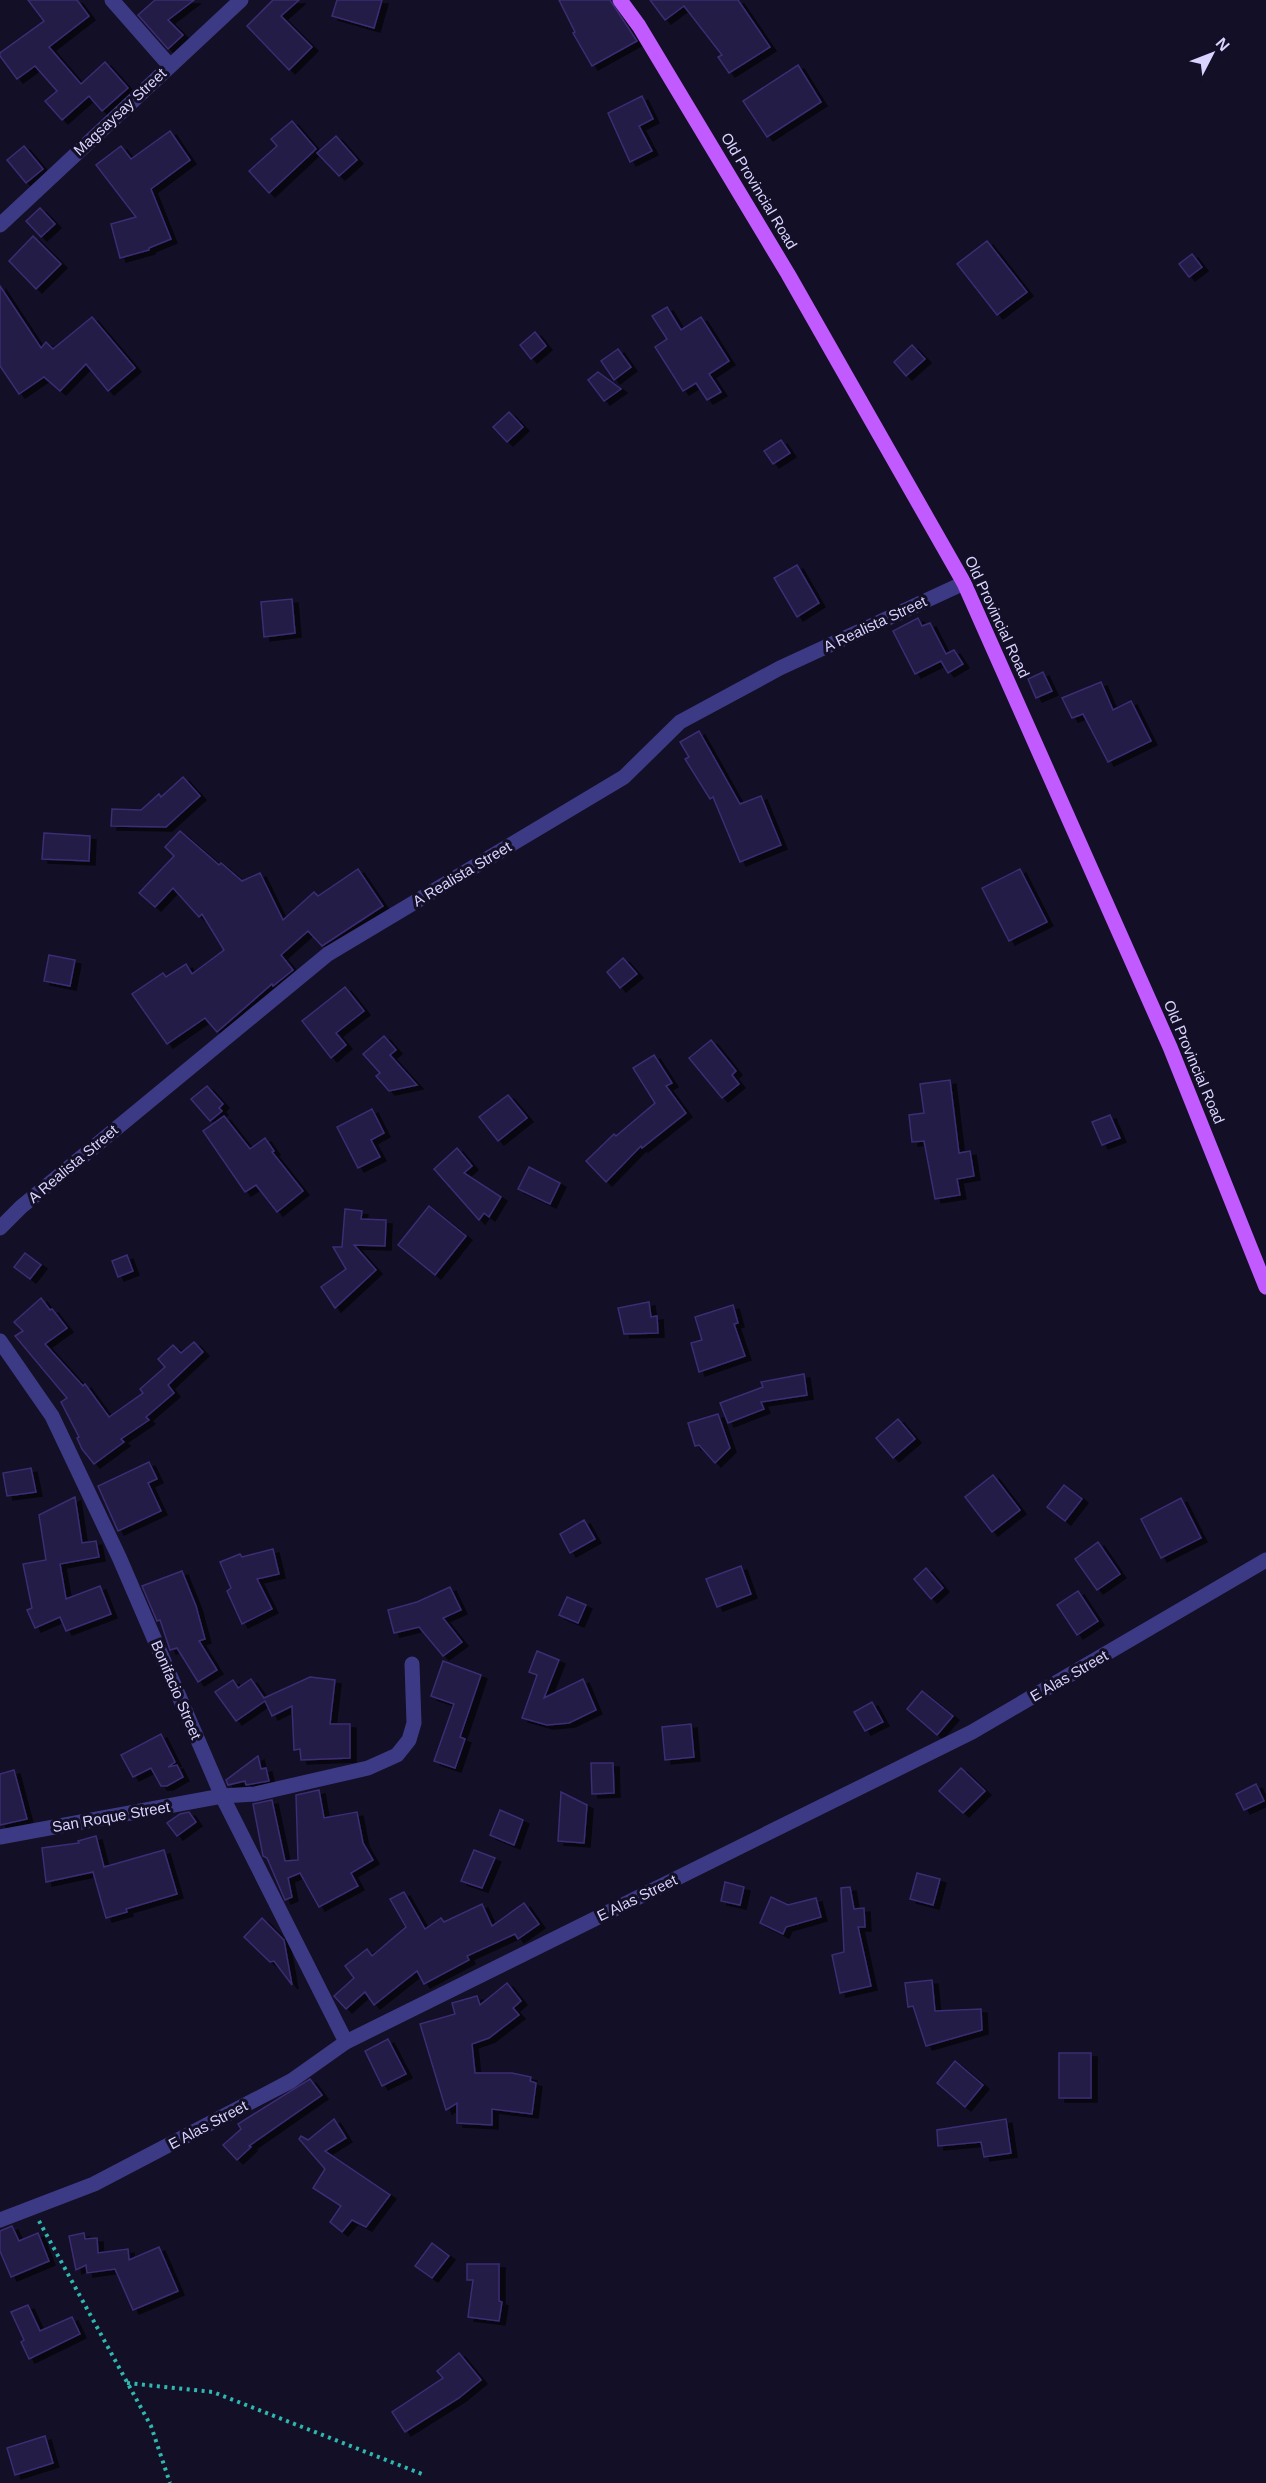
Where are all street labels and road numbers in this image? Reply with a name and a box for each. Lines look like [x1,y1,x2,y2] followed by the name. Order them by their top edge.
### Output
[70,64,170,159] street label: Magsaysay Street
[718,130,801,252] street label: Old Provincial Road
[962,553,1033,680] street label: Old Provincial Road
[821,592,930,655] street label: A Realista Street
[409,837,515,910] street label: A Realista Street
[1161,997,1228,1126] street label: Old Provincial Road
[24,1121,122,1206] street label: A Realista Street
[148,1638,205,1743] street label: Bonifacio Street
[1027,1646,1111,1705] street label: E Alas Street
[51,1798,172,1835] street label: San Roque Street
[594,1871,680,1924] street label: E Alas Street
[165,2096,251,2152] street label: E Alas Street

